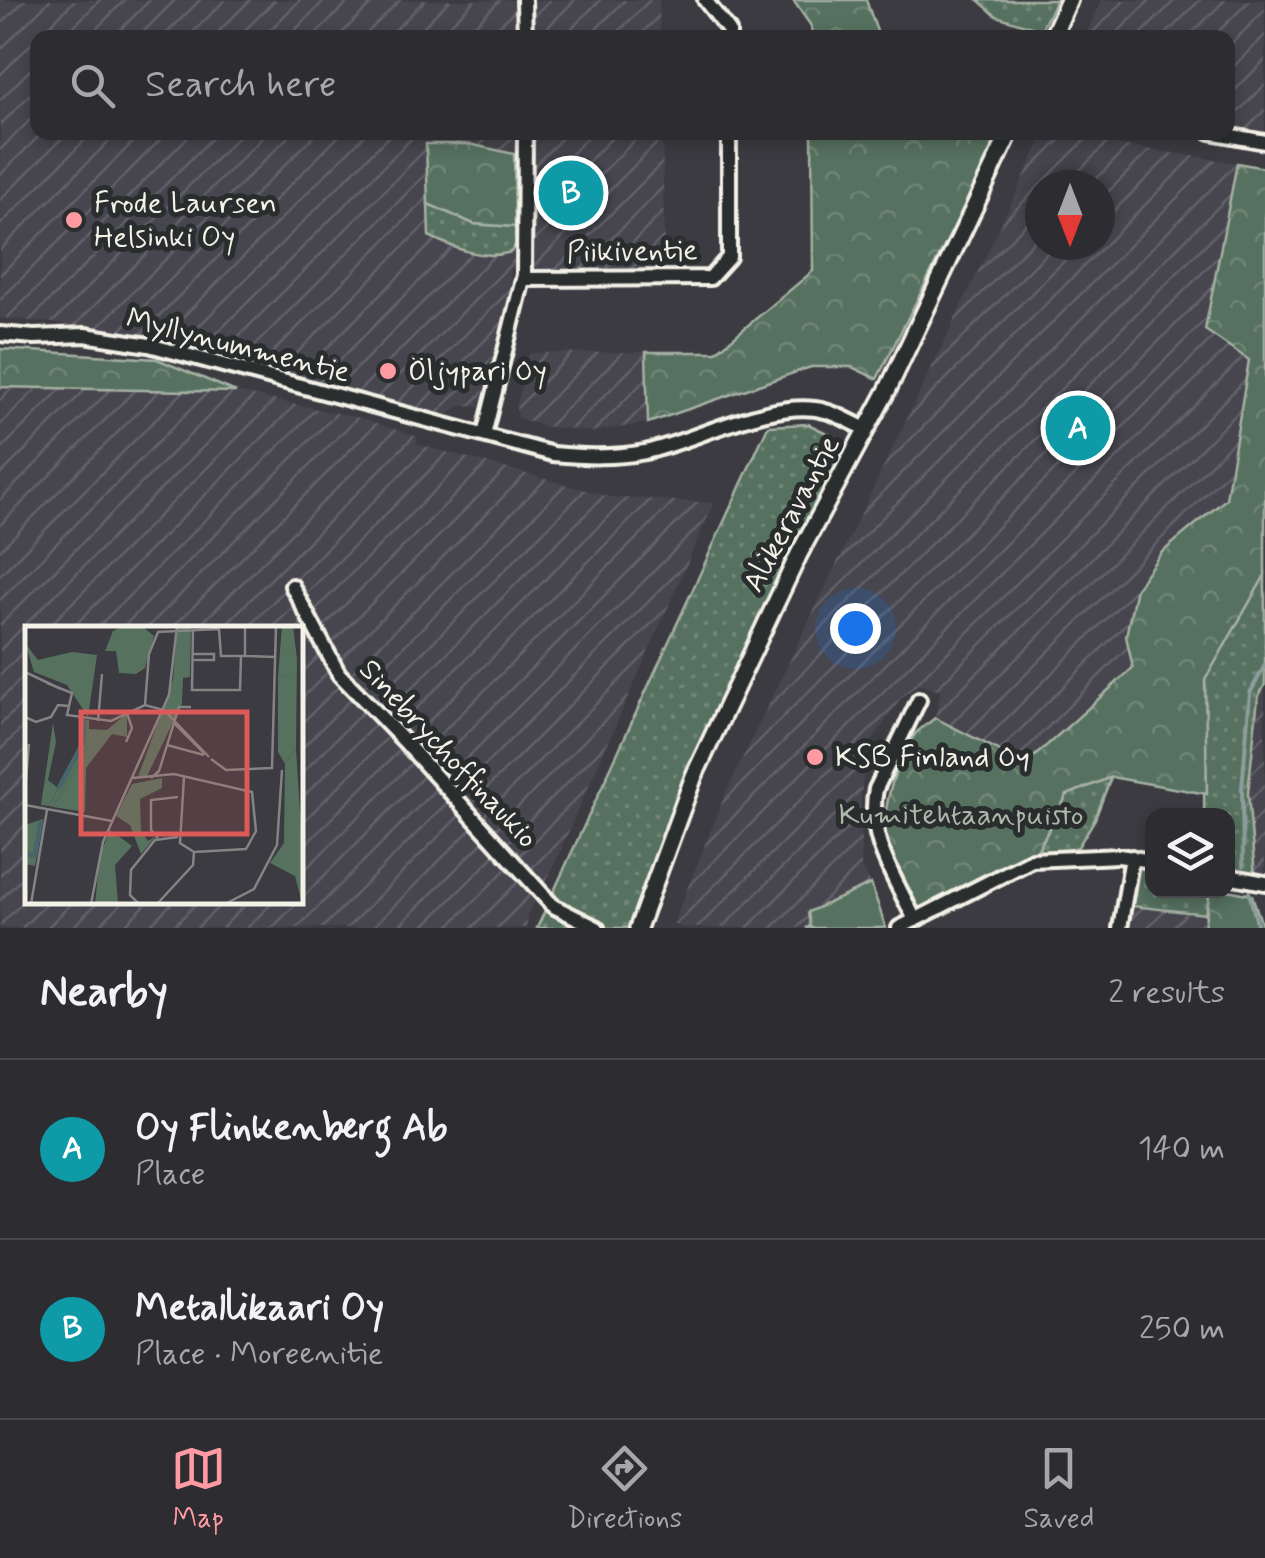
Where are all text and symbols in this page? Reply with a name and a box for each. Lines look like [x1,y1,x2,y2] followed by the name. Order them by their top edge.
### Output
[30,30,1235,140] search box
[65,58,120,113] icon: search
[145,61,336,110] text: Search here
[538,156,604,230] pin: B
[1025,170,1115,260] north arrow
[94,184,277,257] place label: Frode Laursen Helsinki Oy
[63,209,85,231] marker: Frode Laursen Helsinki Oy
[566,231,698,273] street label: Piikiventie
[122,299,354,393] street label: Myllynummentie
[408,352,547,391] place label: Öljypari Oy
[377,360,399,382] marker: Öljypari Oy
[1046,390,1110,466] pin: A
[734,429,850,599] street label: Alikeravantie
[830,603,881,654] your location
[25,626,302,903] inset map
[350,651,546,857] street label: Sinebrychoffinaukio
[835,738,1030,777] place label: KSB Finland Oy
[804,746,826,768] marker: KSB Finland Oy
[838,796,1084,835] park label: Kumitehtaanpuisto
[1145,808,1235,898] map controls
[1145,808,1235,898] button: layers
[40,966,168,1021] text: Nearby
[1108,972,1225,1014] text: 2 results
[135,1104,448,1153] text: Oy Flinkenberg Ab
[62,1128,83,1170] text: A
[1138,1128,1225,1170] text: 140 m
[135,1153,205,1195] text: Place
[135,1284,384,1333] text: Metallikaari Oy
[62,1308,83,1350] text: B
[1139,1308,1225,1350] text: 250 m
[135,1333,383,1375] text: Place · Moreenitie
[171,1441,226,1538] tab: Map
[567,1441,682,1538] tab: Directions
[1024,1441,1094,1538] tab: Saved

